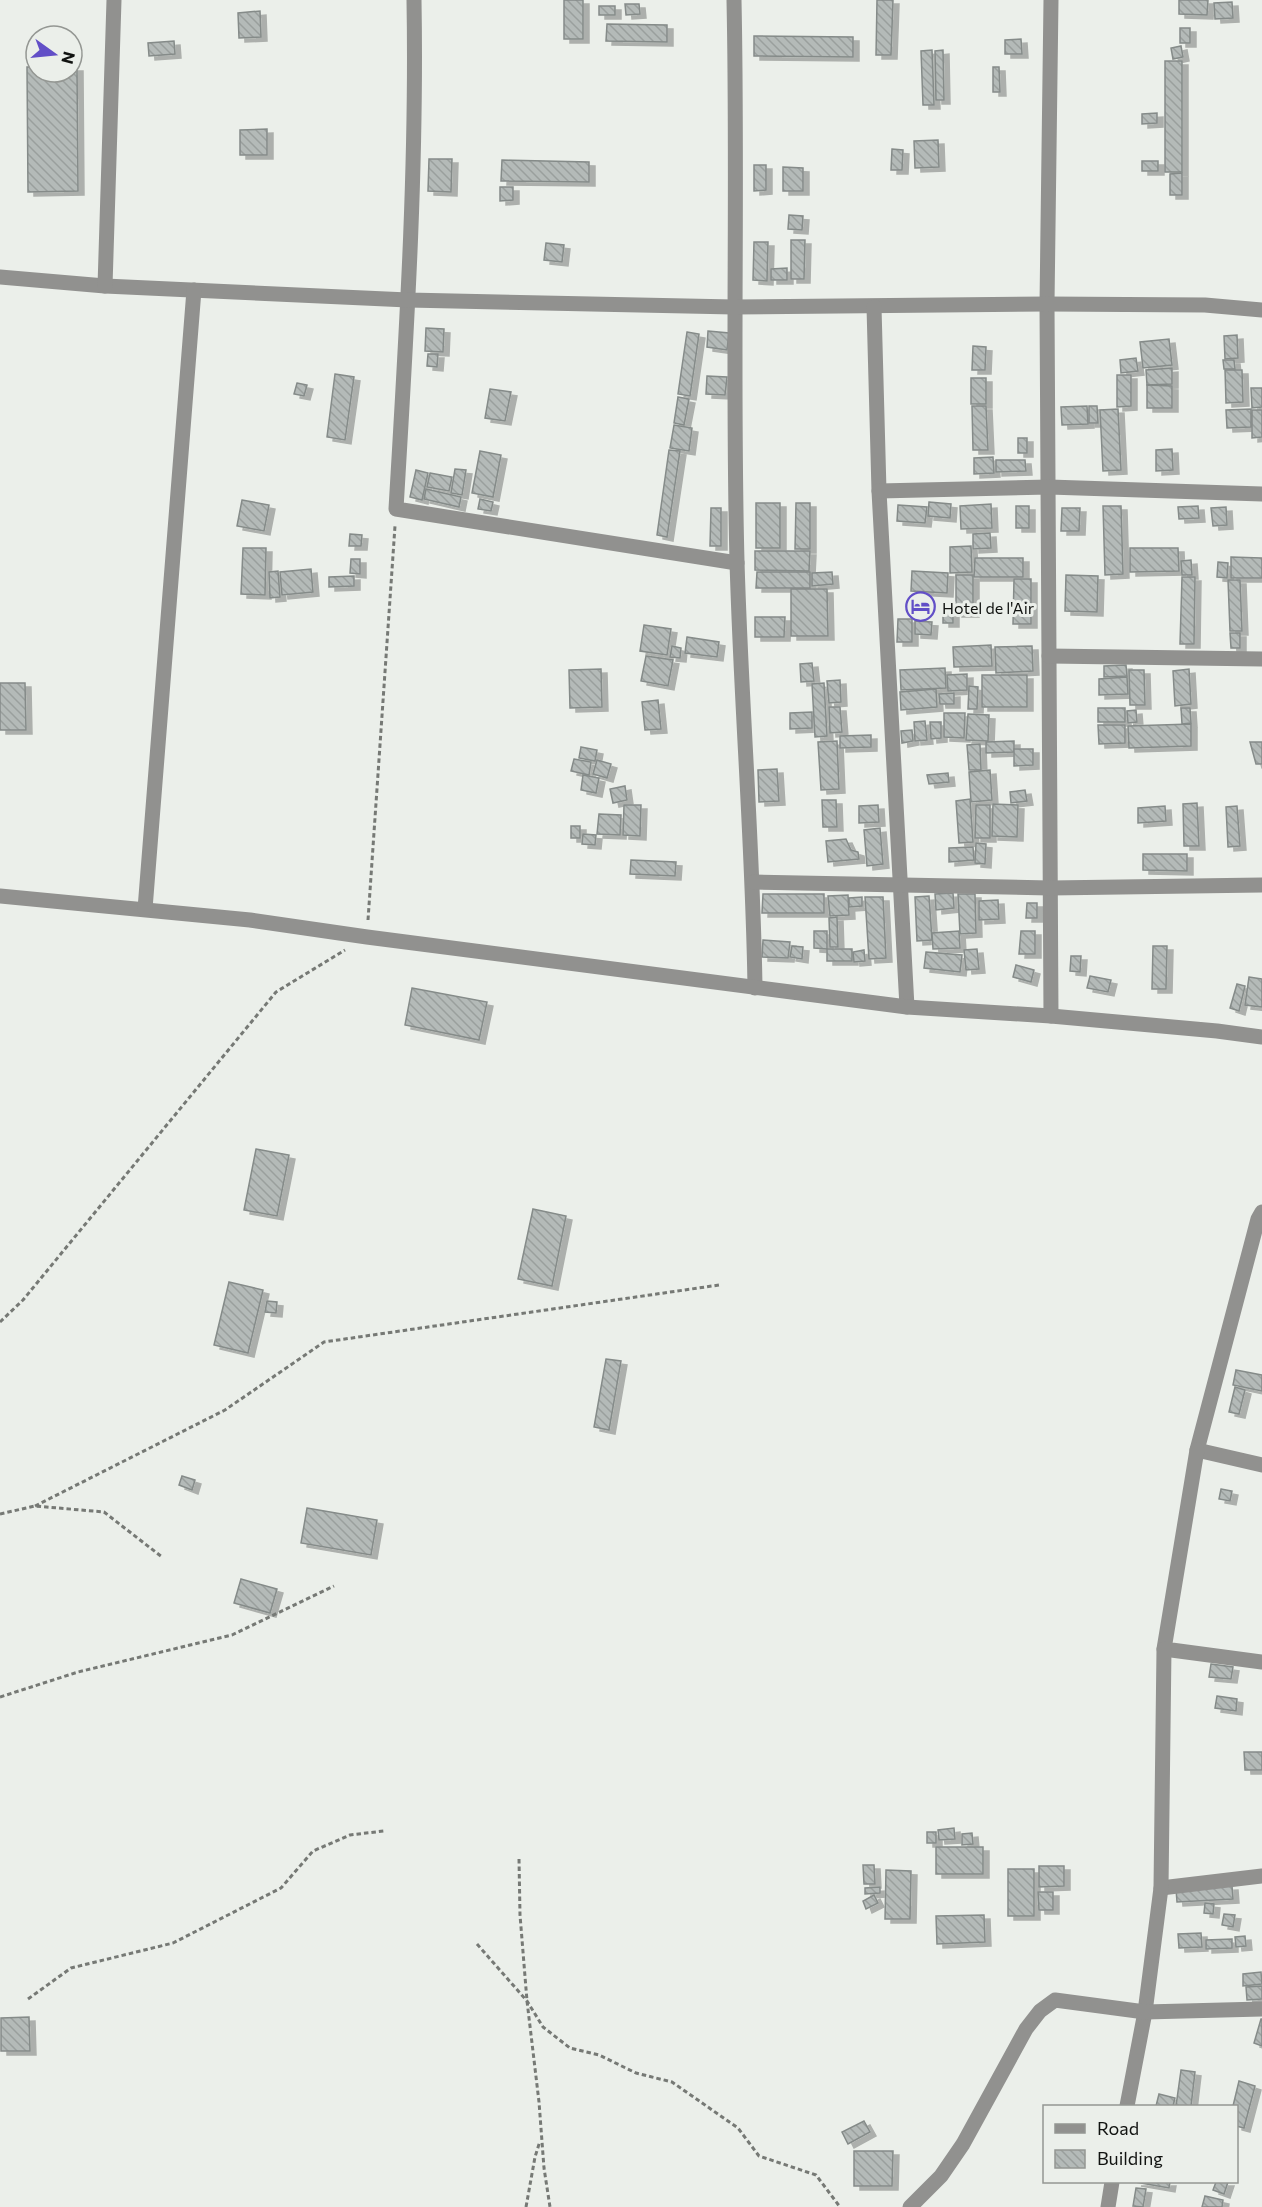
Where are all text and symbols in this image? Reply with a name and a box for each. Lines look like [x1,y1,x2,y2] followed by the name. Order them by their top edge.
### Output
[24,24,84,84] north arrow
[58,50,80,66] text: N
[905,591,937,623] hotel icon: Hotel de l'Air
[942,598,1035,617] place label: Hotel de l'Air
[1043,2105,1238,2183] legend
[1097,2117,1139,2139] text: Road
[1097,2147,1163,2169] text: Building

